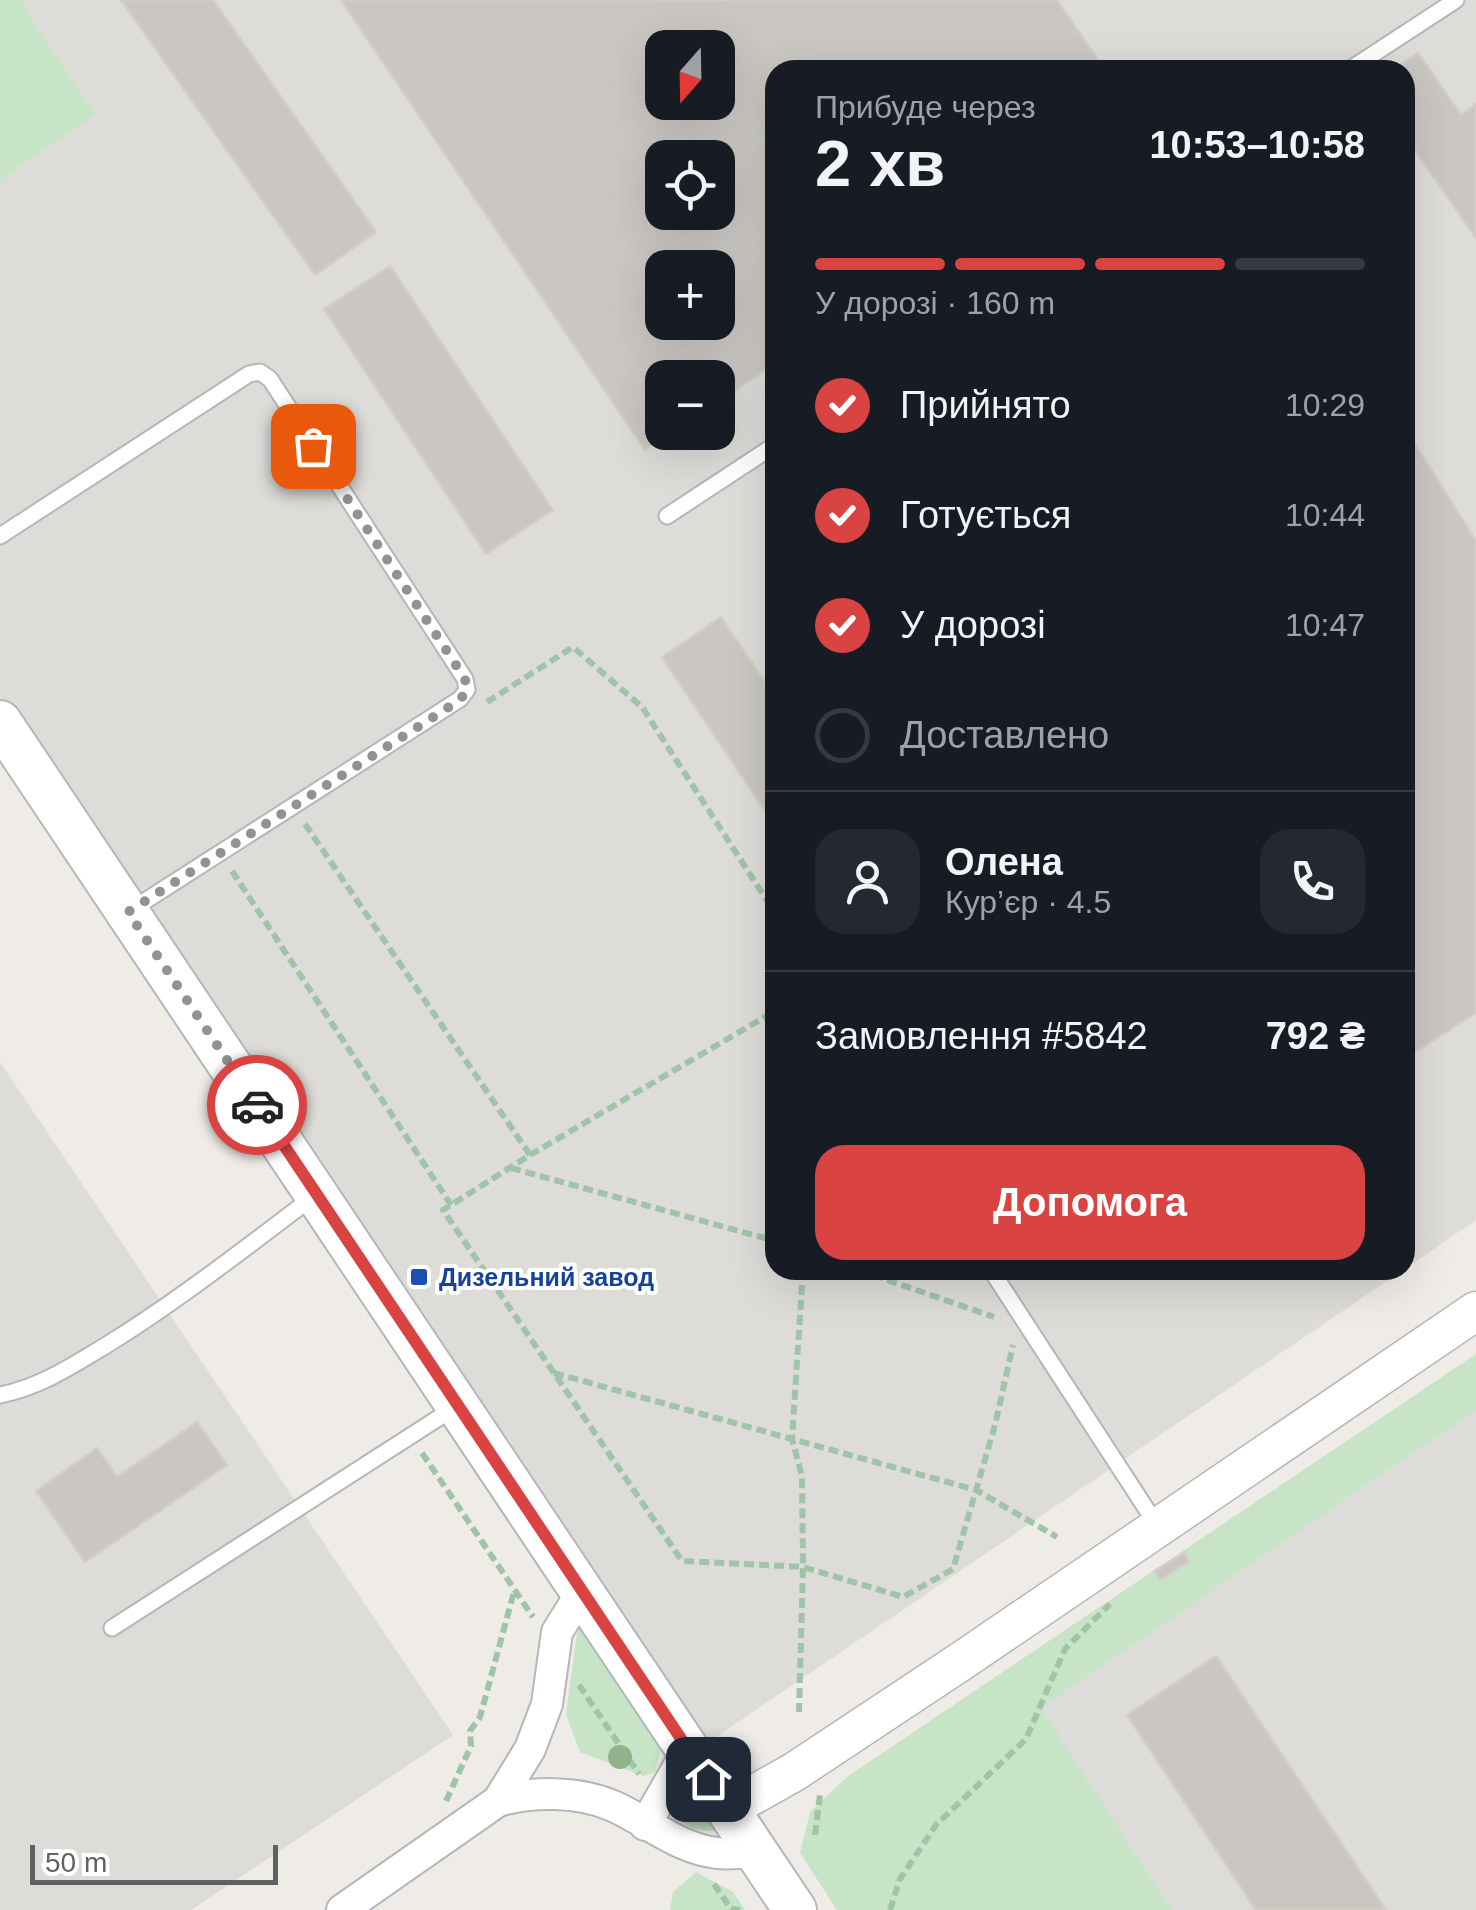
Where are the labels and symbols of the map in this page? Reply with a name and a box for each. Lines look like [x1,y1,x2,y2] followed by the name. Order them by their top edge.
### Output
[645,30,735,120] north arrow
[271,404,356,489] pin
[207,1055,307,1155] courier
[439,1263,654,1291] place label: Дизельний завод
[408,1266,430,1288] marker: Дизельний завод
[666,1737,751,1822] pin
[30,1840,278,1884] scale bar

